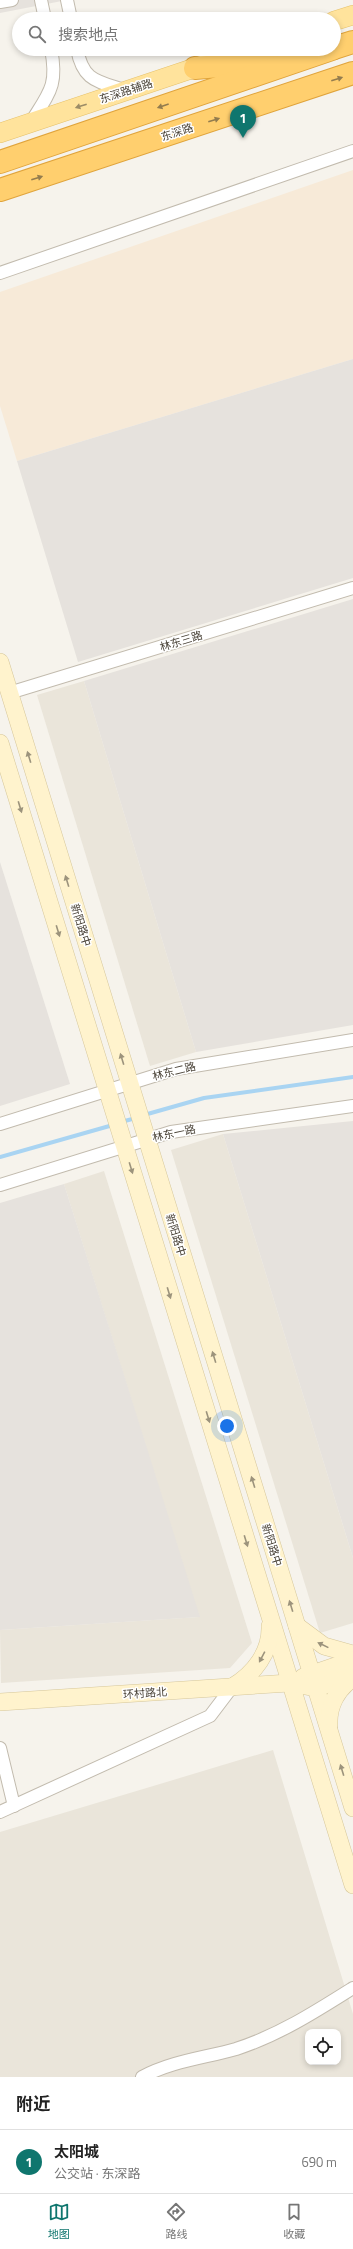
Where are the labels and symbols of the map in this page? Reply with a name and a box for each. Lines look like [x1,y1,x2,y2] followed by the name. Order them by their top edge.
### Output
[97,75,155,107] street label: 东深路辅路
[331,76,343,82] one-way arrow
[75,103,87,109] one-way arrow
[156,104,168,110] one-way arrow
[230,105,256,138] pin: 1
[208,117,220,123] one-way arrow
[159,119,195,145] street label: 东深路
[31,175,43,181] one-way arrow
[158,627,204,655] street label: 林东三路
[26,750,32,762] one-way arrow
[17,801,23,813] one-way arrow
[64,875,70,887] one-way arrow
[67,902,95,948] street label: 新阳路中
[55,925,61,937] one-way arrow
[119,1052,125,1064] one-way arrow
[151,1058,197,1084] street label: 林东二路
[151,1121,197,1145] street label: 林东一路
[128,1163,134,1175] one-way arrow
[162,1212,190,1258] street label: 新阳路中
[166,1287,172,1299] one-way arrow
[211,1351,217,1363] one-way arrow
[205,1411,211,1423] one-way arrow
[217,1416,237,1436] your location
[249,1475,255,1487] one-way arrow
[258,1522,286,1568] street label: 新阳路中
[243,1536,249,1548] one-way arrow
[288,1600,294,1612] one-way arrow
[317,1642,328,1648] one-way arrow
[259,1651,265,1663] one-way arrow
[122,1683,168,1703] street label: 环村路北
[338,1764,344,1776] one-way arrow

